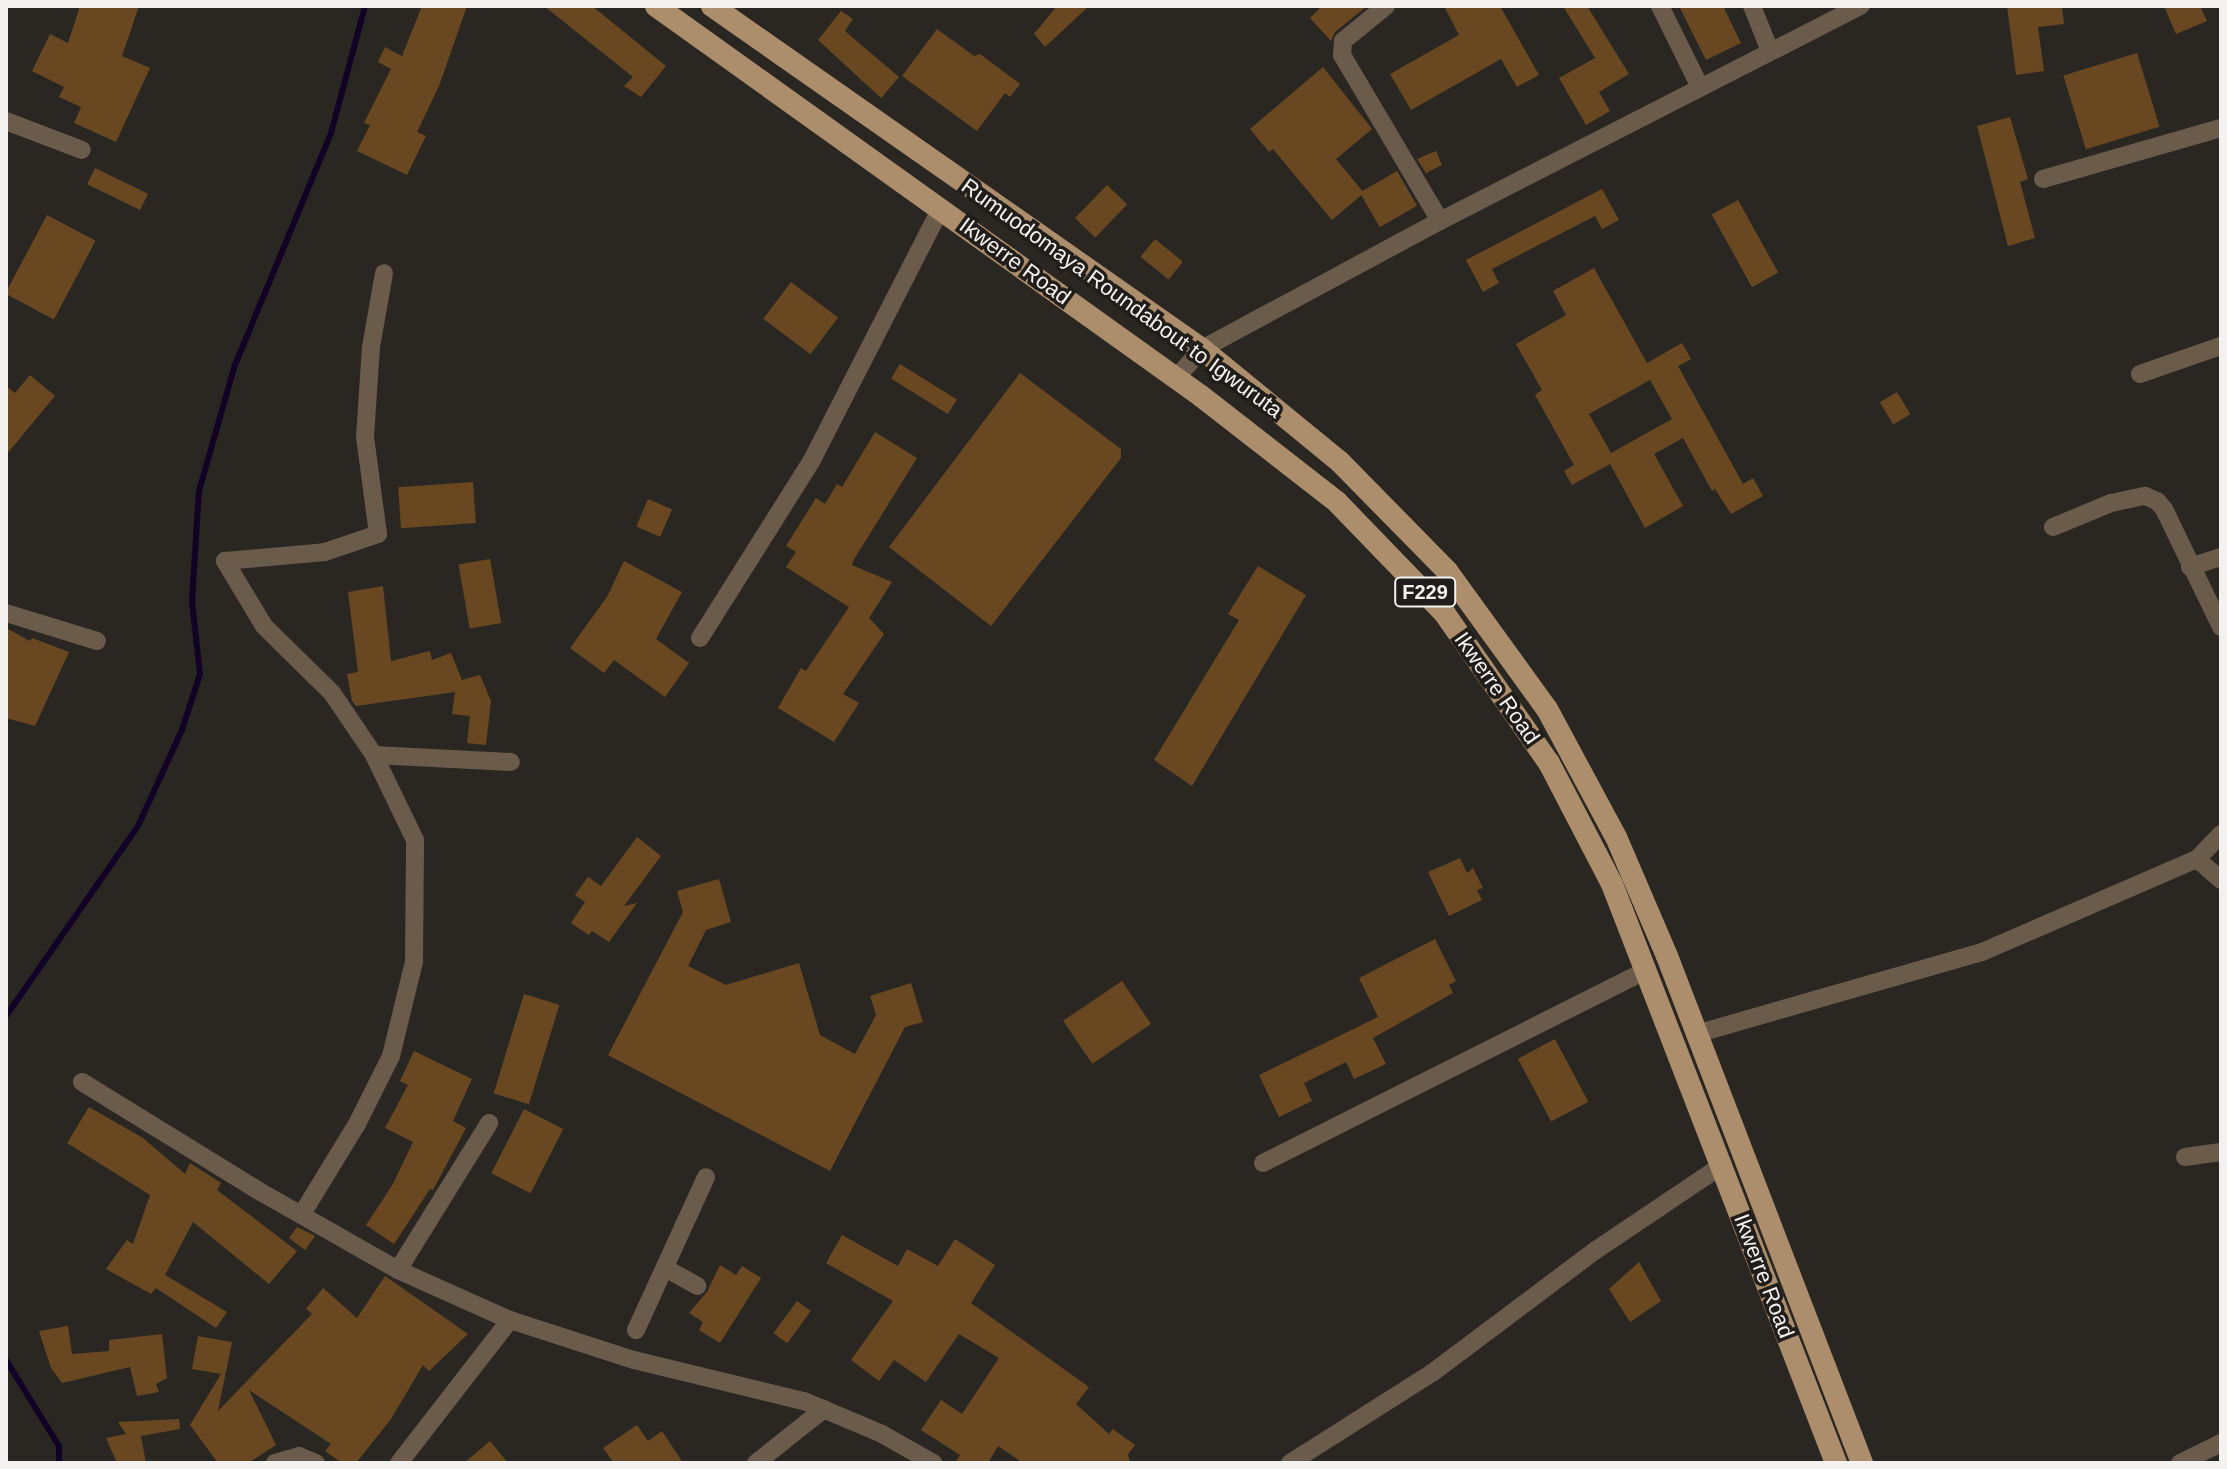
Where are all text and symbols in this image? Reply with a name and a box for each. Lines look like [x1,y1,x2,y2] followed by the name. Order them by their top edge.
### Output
[956,173,1288,423] street label: Rumuodomaya Roundabout to Igwuruta
[954,212,1076,310] street label: Ikwerre Road
[1393,576,1457,608] road number: F229
[1449,627,1545,749] street label: Ikwerre Road
[1728,1210,1800,1342] street label: Ikwerre Road

